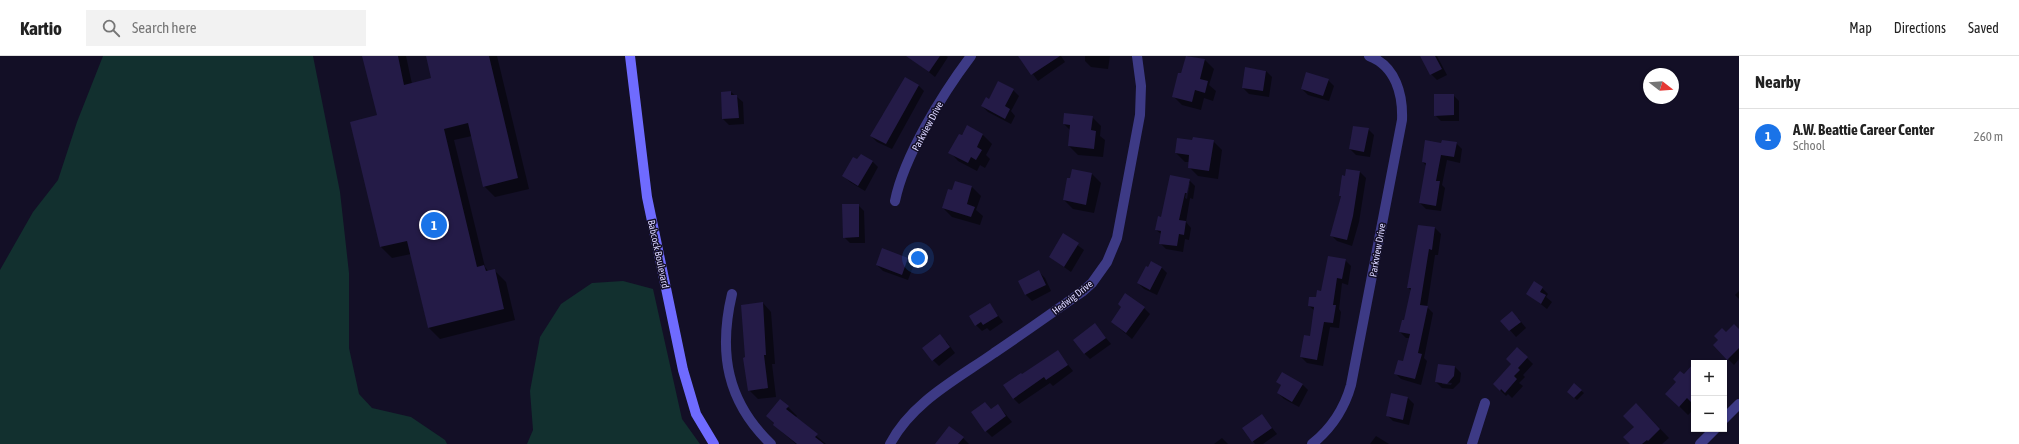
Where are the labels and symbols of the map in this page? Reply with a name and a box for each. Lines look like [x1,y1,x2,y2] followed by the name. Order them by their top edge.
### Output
[1643,68,1679,104] north arrow
[910,99,945,153] street label: Parkview Drive
[421,210,447,240] pin: 1
[646,219,671,290] street label: Babcock Boulevard
[1367,222,1388,278] street label: Parkview Drive
[908,248,928,268] your location
[1050,278,1095,317] street label: Hedwig Drive

